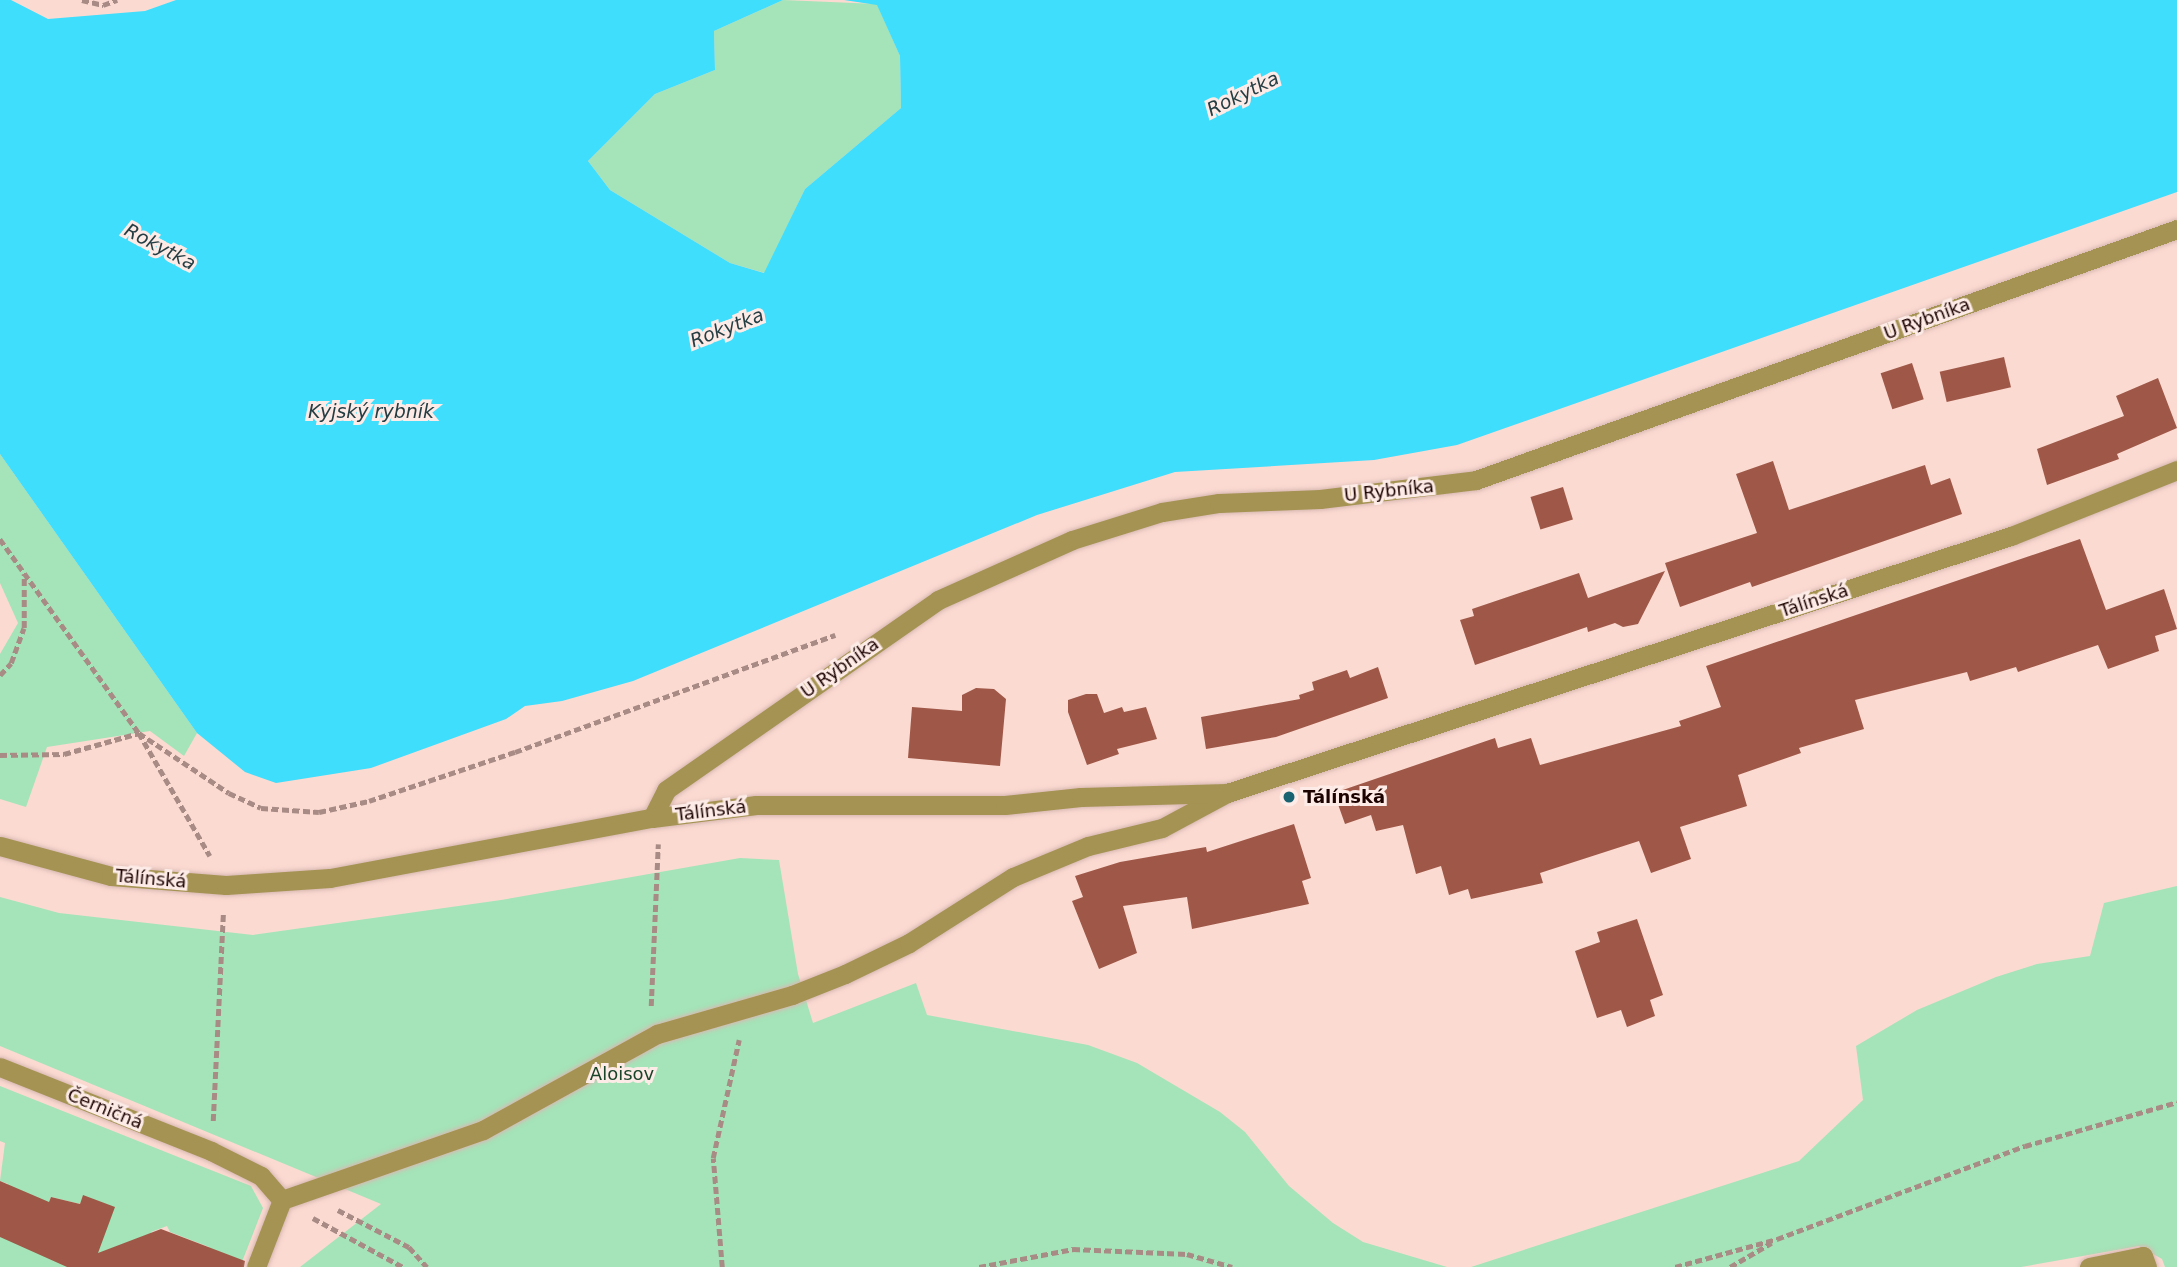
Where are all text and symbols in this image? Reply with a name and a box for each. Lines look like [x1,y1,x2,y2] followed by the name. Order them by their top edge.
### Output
[1203,67,1283,121] water label: Rokytka
[121,219,199,275] water label: Rokytka
[1881,293,1973,345] street label: U Rybníka
[687,304,767,352] water label: Rokytka
[308,401,434,423] water label: Kyjský rybník
[1343,476,1435,506] street label: U Rybníka
[1777,580,1851,622] street label: Tálínská
[797,633,883,703] street label: U Rybníka
[1303,786,1385,808] place label: Tálínská
[1281,789,1297,805] marker: Tálínská
[674,796,748,826] street label: Tálínská
[115,865,187,893] street label: Tálínská
[590,1063,654,1085] park label: Aloisov
[64,1084,146,1134] street label: Černičná

